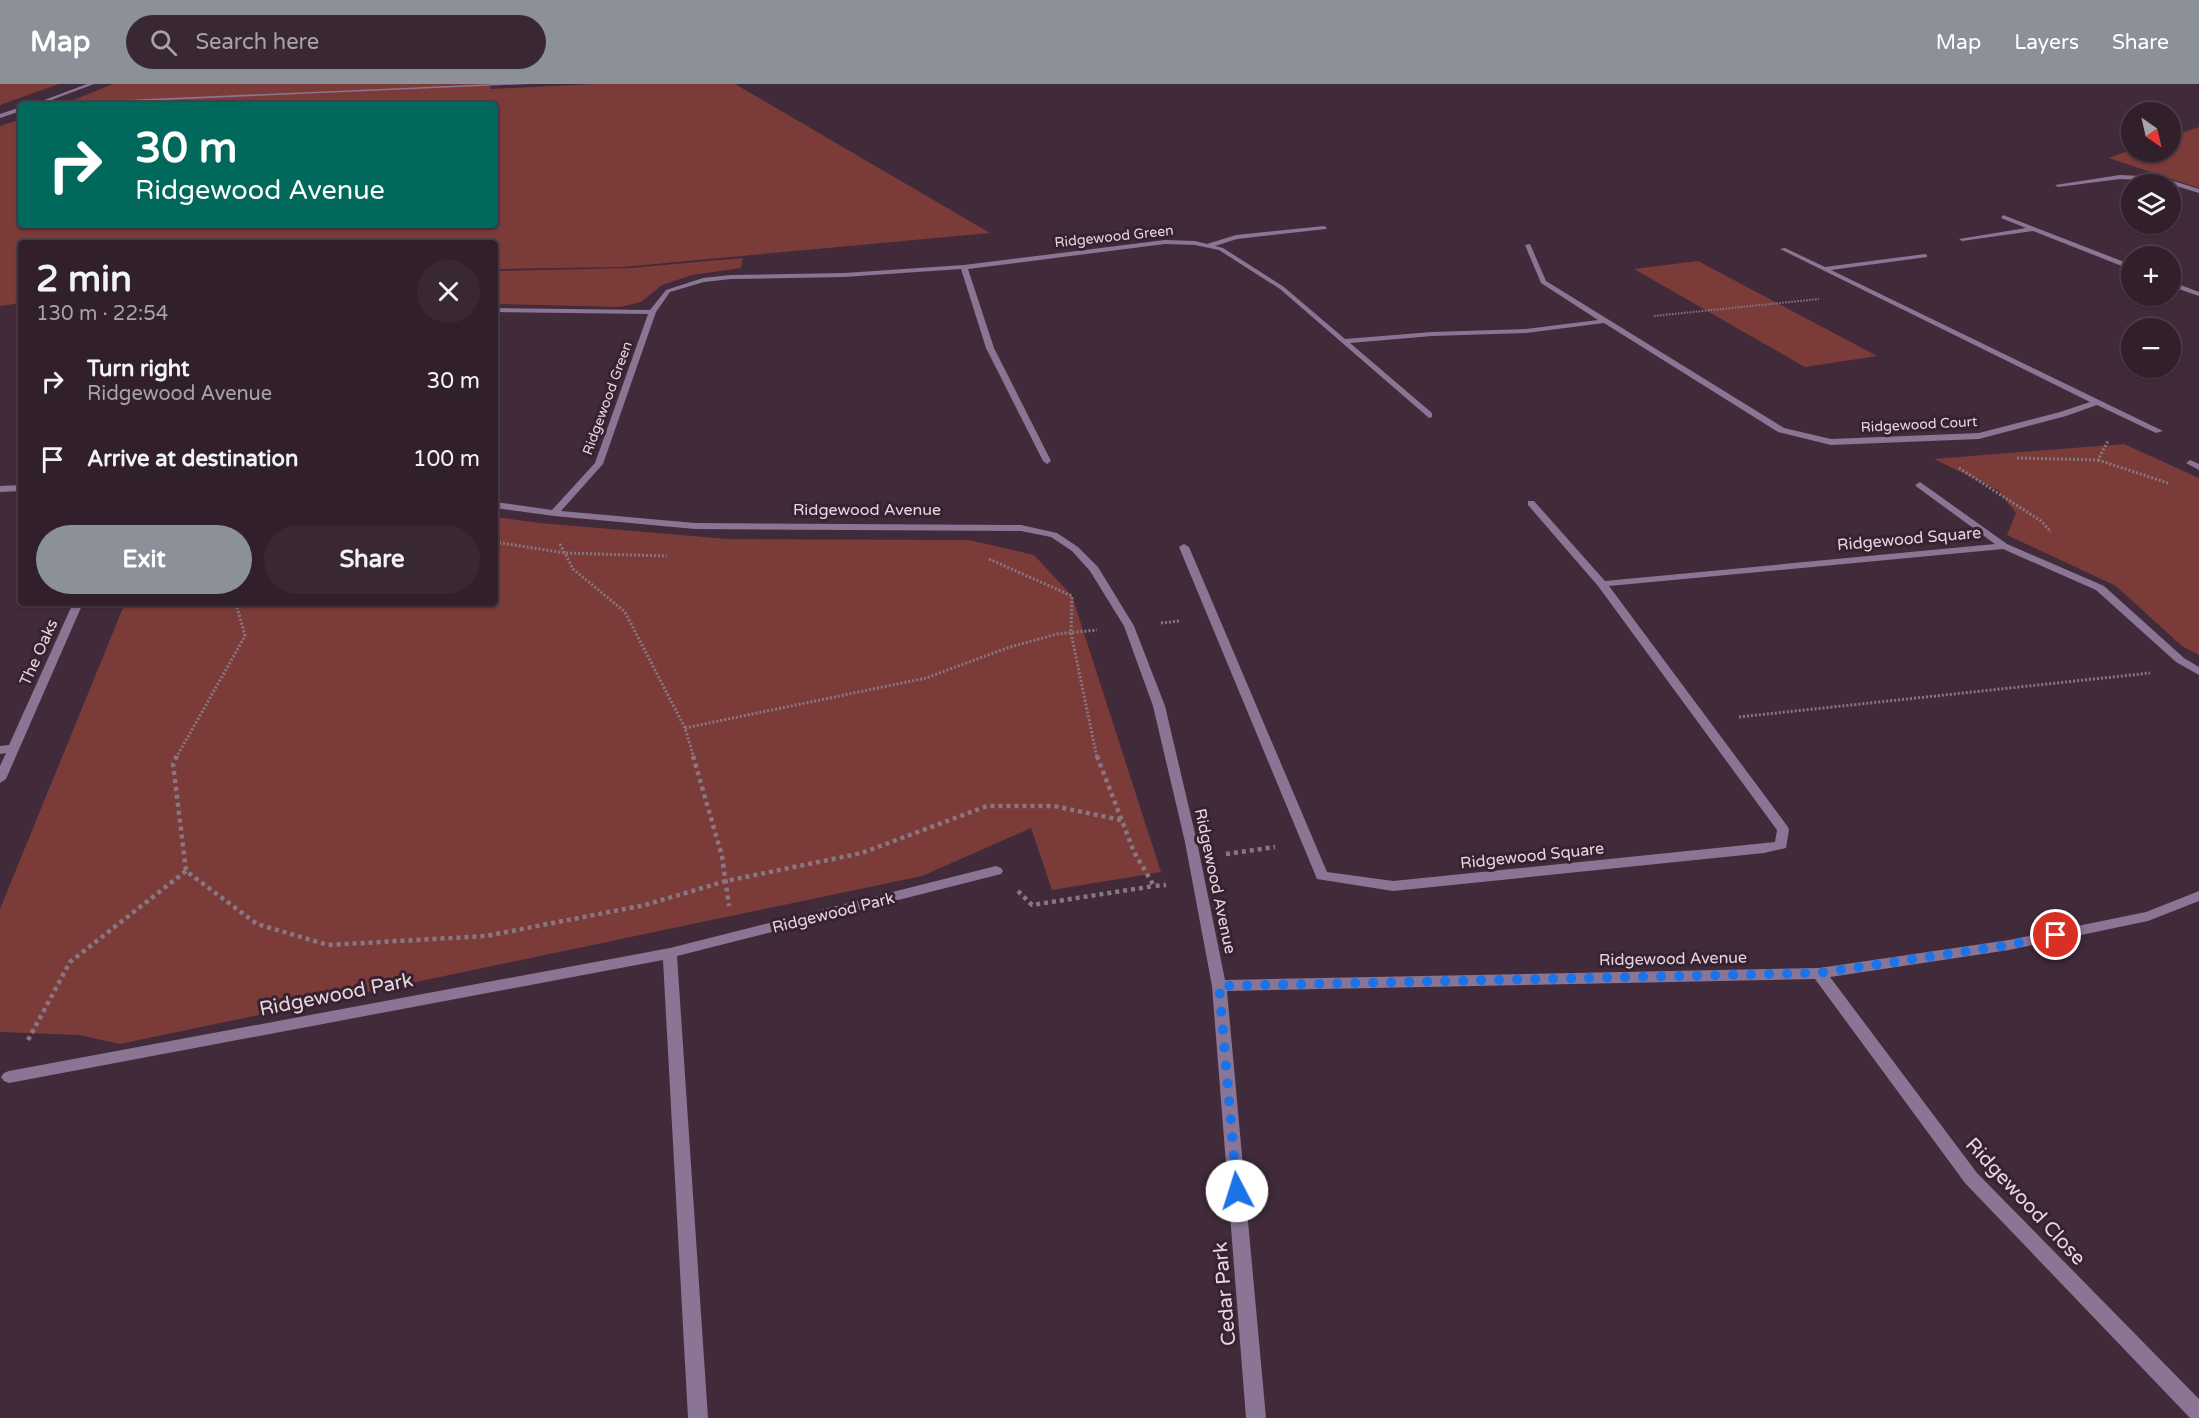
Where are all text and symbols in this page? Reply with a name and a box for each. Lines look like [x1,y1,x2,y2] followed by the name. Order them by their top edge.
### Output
[126,15,546,69] search box
[30,25,90,59] text: Map
[147,26,180,59] icon: search
[195,29,319,55] text: Search here
[1936,30,1981,55] text: Map
[2014,30,2079,55] text: Layers
[2112,30,2169,55] text: Share
[2121,102,2181,162] north arrow
[2121,102,2181,378] map controls
[135,123,237,174] text: 30 m
[36,126,114,204] icon: right
[135,174,385,207] text: Ridgewood Avenue
[2121,174,2181,234] button: layers
[1054,222,1174,251] street label: Ridgewood Green
[2121,246,2181,306] button: +
[36,258,132,301] text: 2 min
[417,260,480,323] button: close
[36,302,168,326] text: 130 m · 22:54
[2121,318,2181,378] button: −
[579,339,636,457] street label: Ridgewood Green
[87,356,189,382] text: Turn right
[36,365,69,398] icon: right
[426,368,480,394] text: 30 m
[87,382,272,406] text: Ridgewood Avenue
[1860,413,1978,436] street label: Ridgewood Court
[36,443,69,476] icon: arrive
[87,446,298,472] text: Arrive at destination
[413,446,480,472] text: 100 m
[793,500,941,520] street label: Ridgewood Avenue
[1836,523,1982,555] street label: Ridgewood Square
[36,525,252,594] button: Exit
[264,525,480,594] button: Share
[15,616,62,689] street label: The Oaks
[1190,807,1240,956] street label: Ridgewood Avenue
[1459,838,1605,873] street label: Ridgewood Square
[770,888,897,938] street label: Ridgewood Park
[2030,909,2081,960] pin
[2039,918,2072,951] icon: arrive
[1599,948,1747,970] street label: Ridgewood Avenue
[257,968,415,1022] street label: Ridgewood Park
[1960,1133,2090,1270] street label: Ridgewood Close
[1205,1159,1269,1223] position arrow
[1208,1241,1241,1347] street label: Cedar Park

